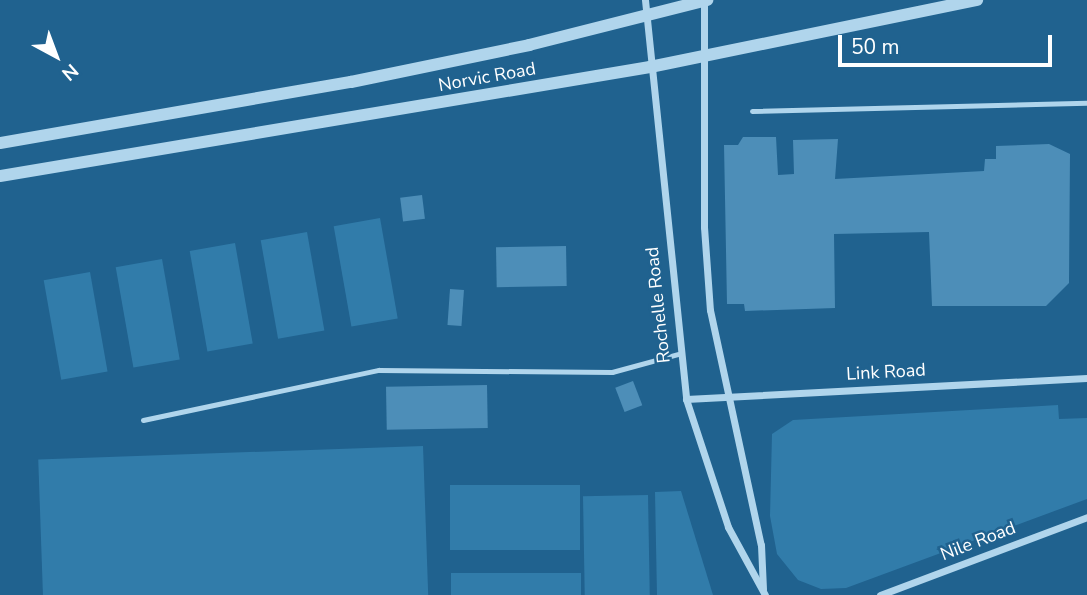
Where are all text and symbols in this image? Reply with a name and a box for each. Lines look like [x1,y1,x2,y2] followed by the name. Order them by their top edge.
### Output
[21,21,91,91] north arrow
[842,21,1056,65] scale bar
[851,33,900,61] text: 50 m
[56,57,84,86] text: N
[437,58,537,96] street label: Norvic Road
[641,246,675,364] street label: Rochelle Road
[846,359,926,385] street label: Link Road
[937,517,1019,565] street label: Nile Road

